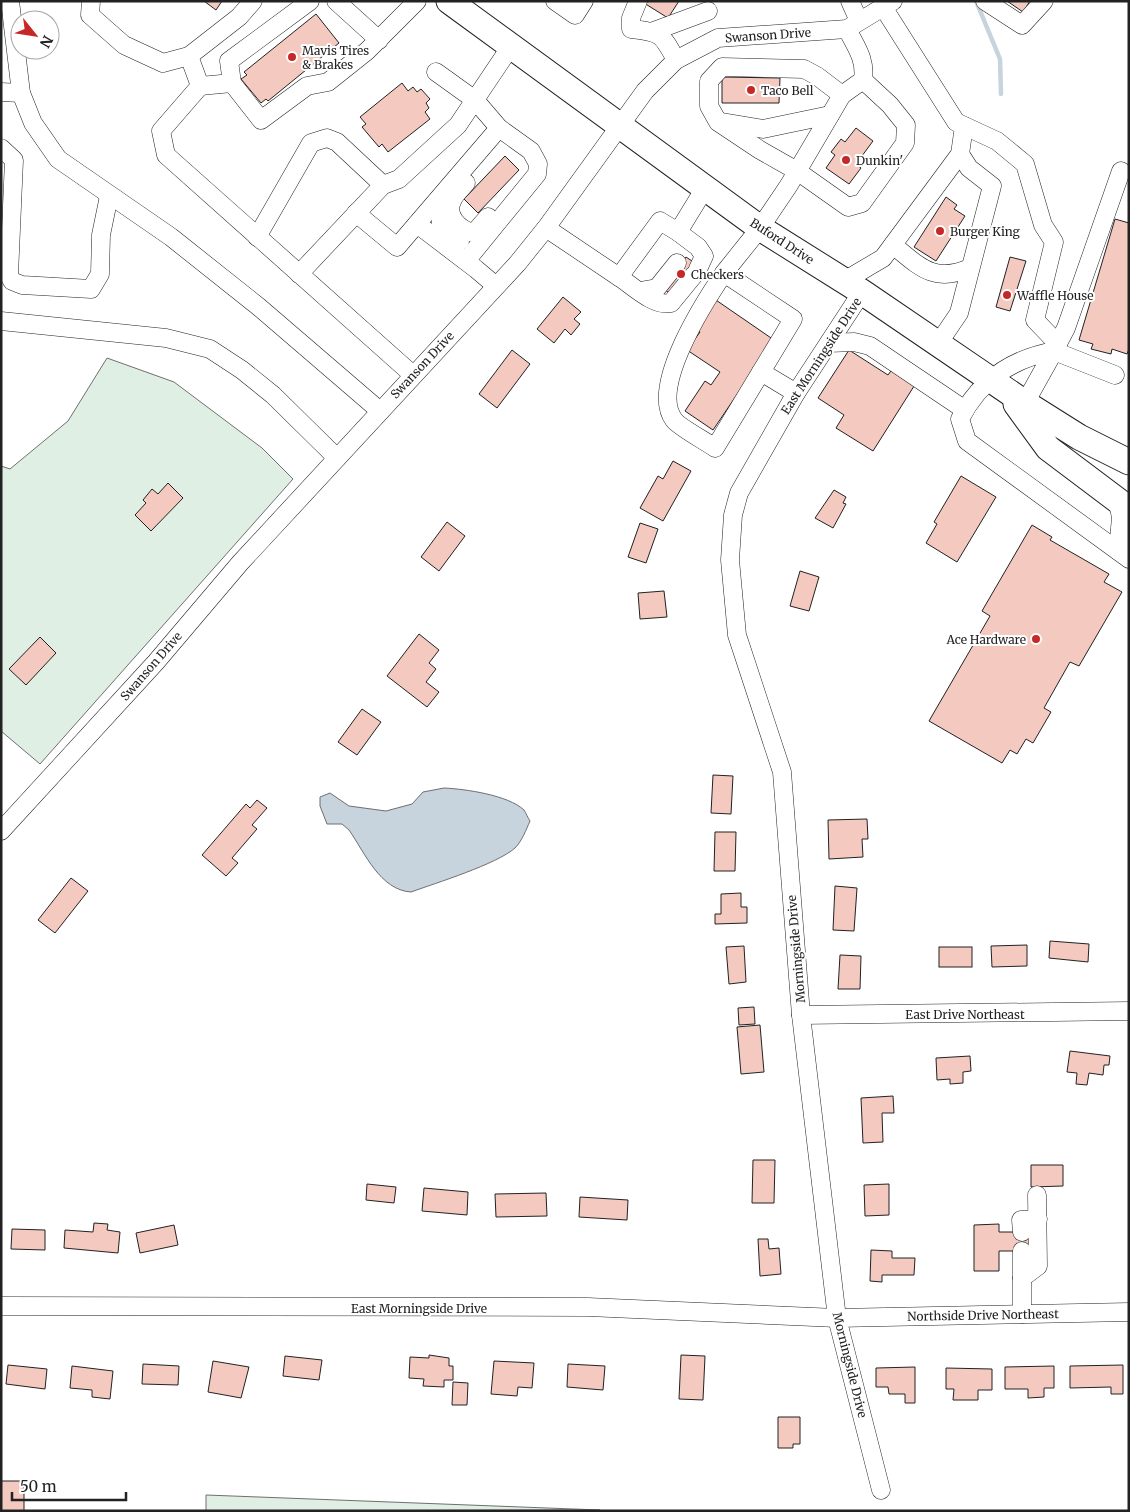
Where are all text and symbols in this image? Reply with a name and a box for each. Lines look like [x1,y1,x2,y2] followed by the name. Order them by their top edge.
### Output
[10,10,60,60] north arrow
[724,25,812,45] street label: Swanson Drive
[36,32,57,51] text: N
[302,43,369,72] place label: Mavis Tires & Brakes
[286,51,298,63] marker: Mavis Tires & Brakes
[761,83,814,98] place label: Taco Bell
[745,84,757,96] marker: Taco Bell
[856,153,903,168] place label: Dunkin'
[840,154,852,166] marker: Dunkin'
[747,215,817,267] street label: Buford Drive
[950,224,1021,239] place label: Burger King
[934,225,946,237] marker: Burger King
[691,267,744,282] place label: Checkers
[675,268,687,280] marker: Checkers
[1016,288,1093,303] place label: Waffle House
[1001,289,1013,301] marker: Waffle House
[778,295,864,417] street label: East Morningside Drive
[387,328,457,402] street label: Swanson Drive
[117,629,185,703] street label: Swanson Drive
[945,632,1026,647] place label: Ace Hardware
[1030,633,1042,645] marker: Ace Hardware
[784,894,808,1004] street label: Morningside Drive
[905,1007,1025,1022] street label: East Drive Northeast
[351,1301,487,1316] street label: East Morningside Drive
[907,1306,1059,1324] street label: Northside Drive Northeast
[830,1311,870,1419] street label: Morningside Drive
[12,1470,126,1502] scale bar
[20,1477,57,1496] text: 50 m

